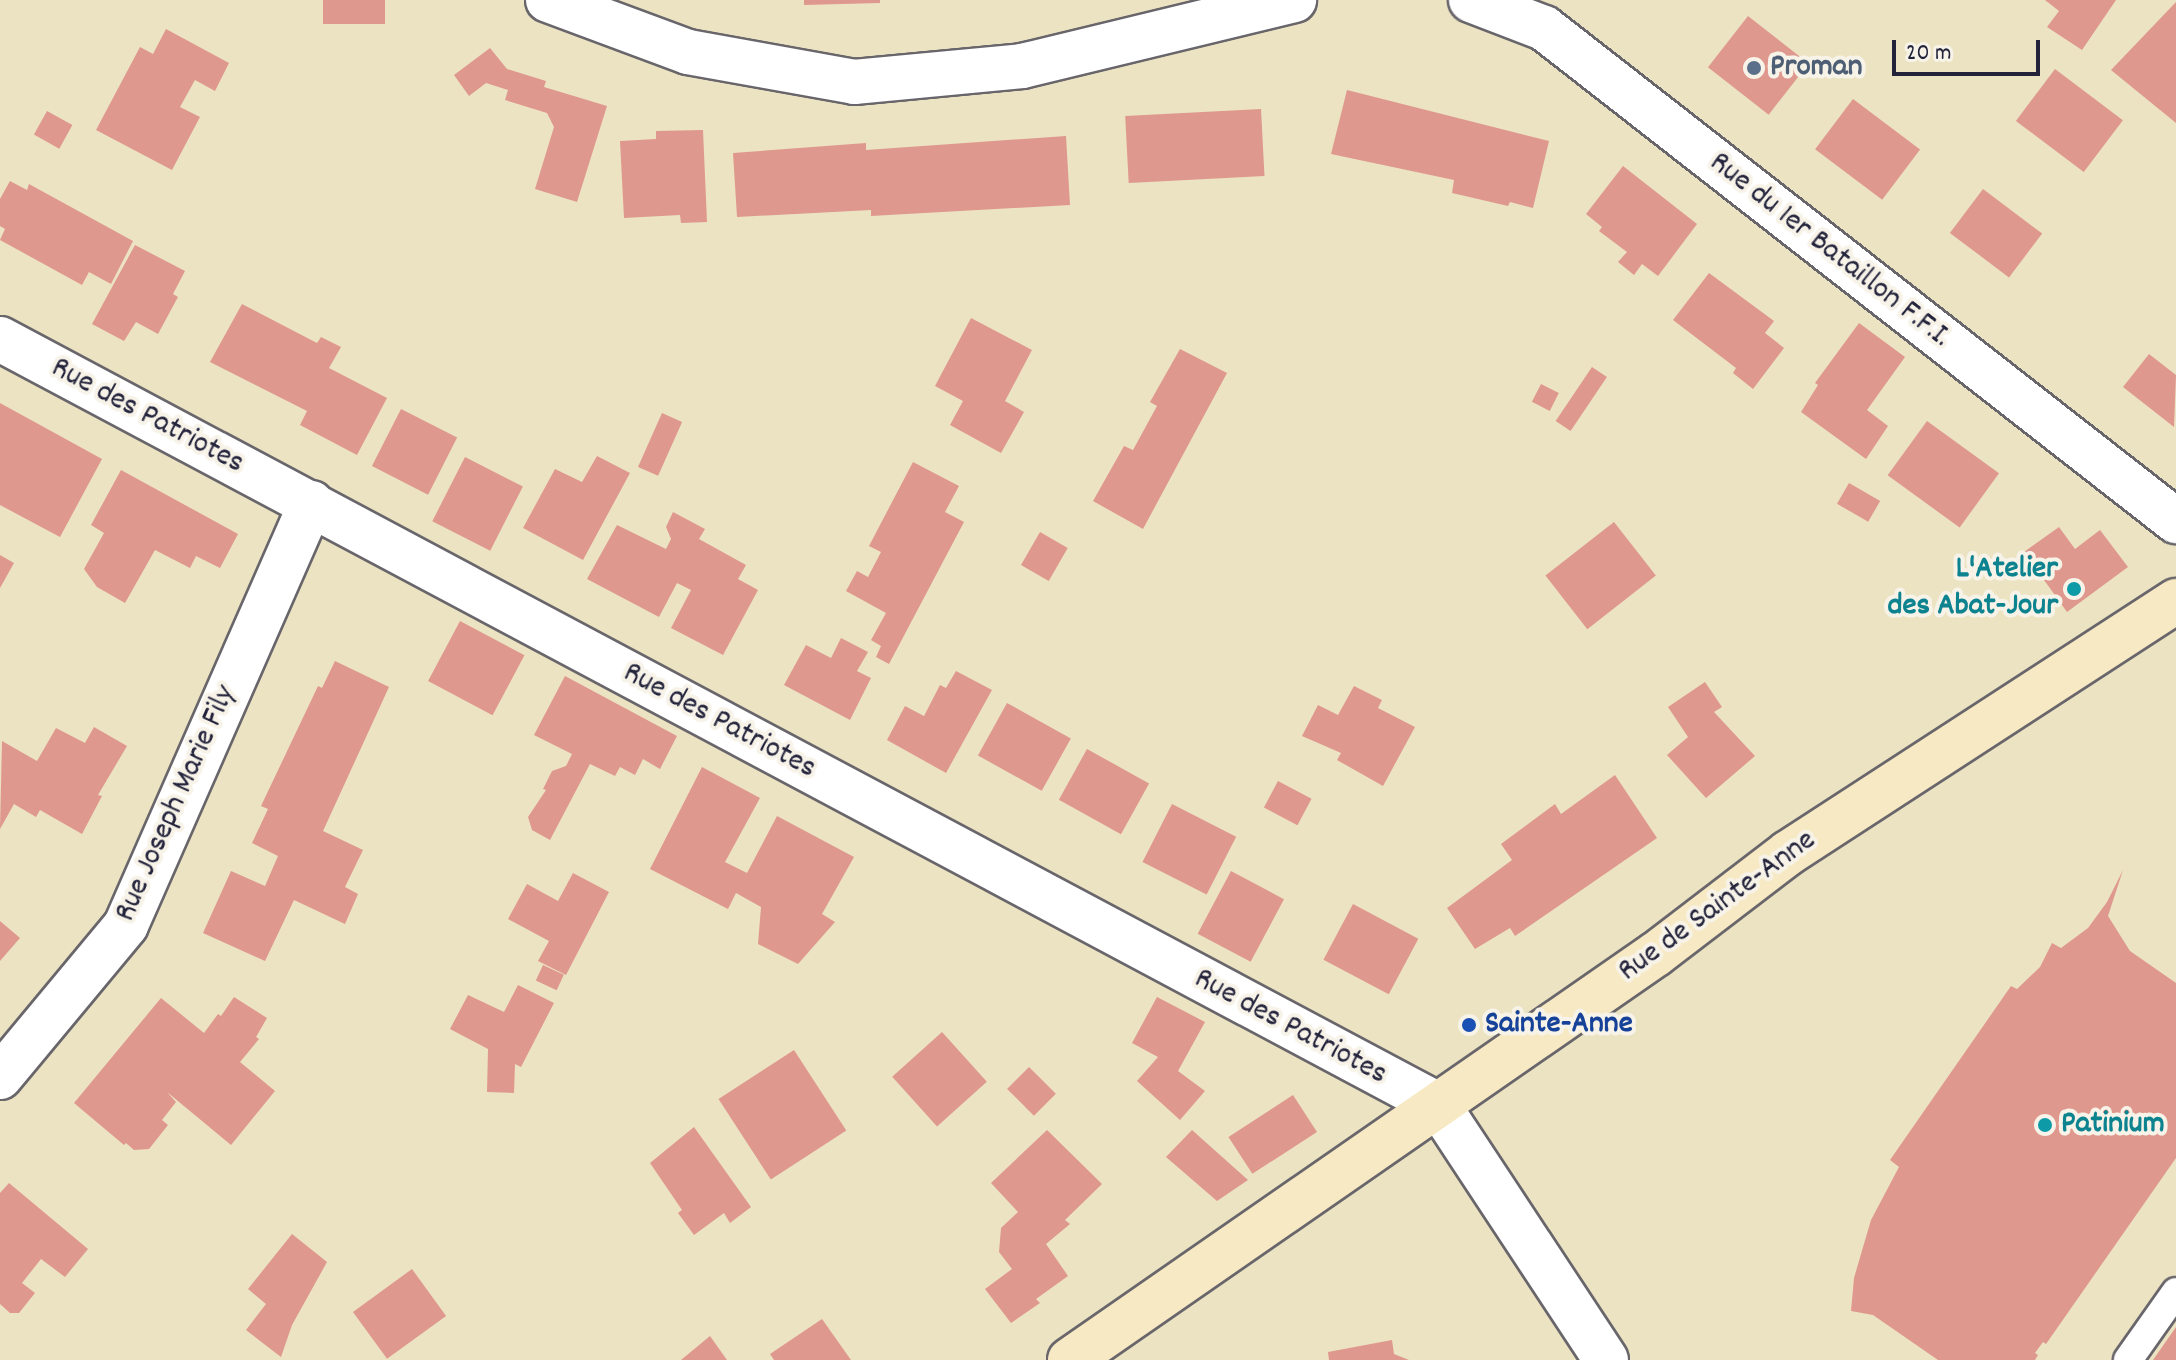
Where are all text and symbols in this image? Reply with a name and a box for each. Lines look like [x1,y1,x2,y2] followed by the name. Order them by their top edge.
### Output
[1896,24,2044,74] scale bar
[1906,37,1952,71] text: 20 m
[1770,49,1862,87] place label: Proman
[1745,59,1763,77] marker: Proman
[1701,145,1957,357] street label: Rue du 1er Bataillon F.F.I.
[44,350,250,484] street label: Rue des Patriotes
[1887,552,2058,627] place label: L'Atelier des Abat-Jour
[2065,580,2083,598] marker: L'Atelier des Abat-Jour
[616,655,822,789] street label: Rue des Patriotes
[108,680,246,928] street label: Rue Joseph Marie Fily
[1612,822,1824,992] street label: Rue de Sainte-Anne
[1187,961,1393,1095] street label: Rue des Patriotes
[1485,1006,1633,1044] place label: Sainte-Anne
[1460,1016,1478,1034] marker: Sainte-Anne
[2061,1106,2165,1144] place label: Patinium
[2036,1116,2054,1134] marker: Patinium

